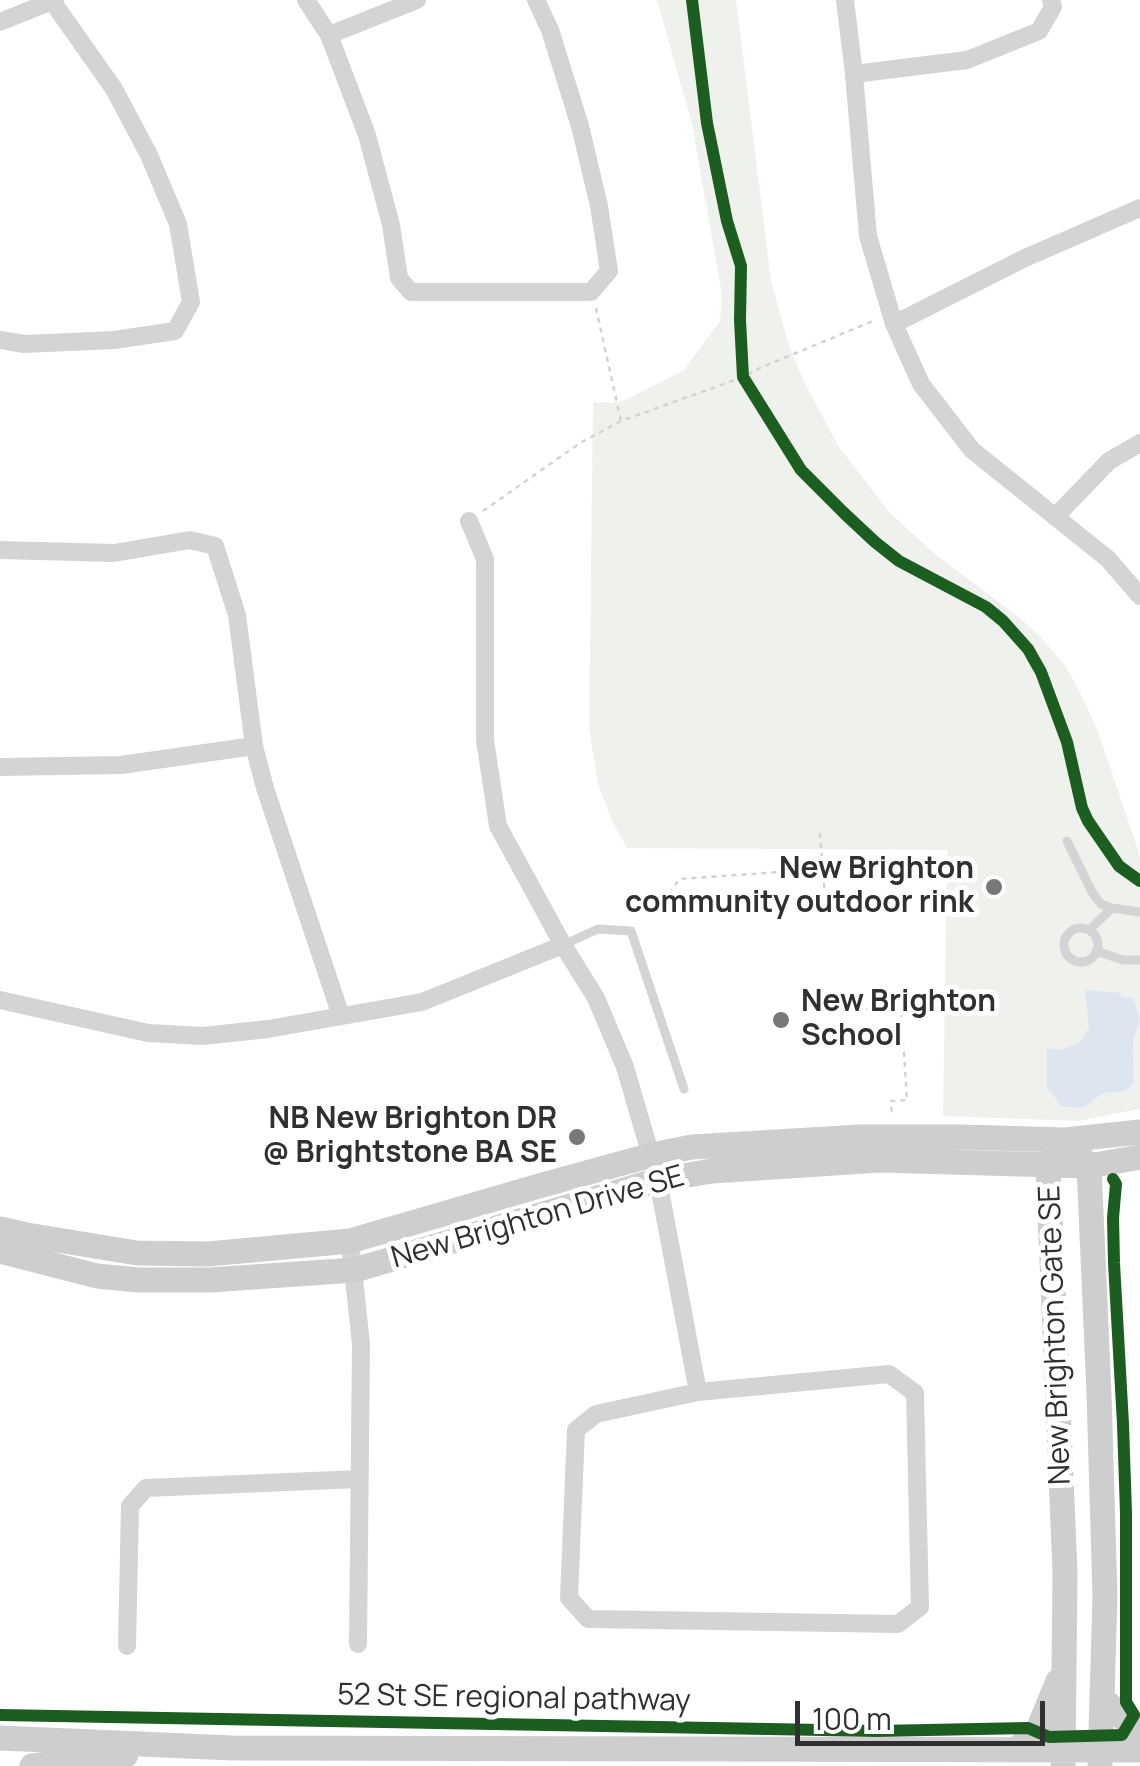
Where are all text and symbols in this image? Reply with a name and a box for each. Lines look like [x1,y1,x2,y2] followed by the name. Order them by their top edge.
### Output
[625,852,974,922] place label: New Brighton community outdoor rink
[983,876,1005,898] marker: New Brighton community outdoor rink
[801,985,996,1056] place label: New Brighton School
[770,1009,792,1031] marker: New Brighton School
[262,1102,557,1172] place label: NB New Brighton DR @ Brightstone BA SE
[566,1126,588,1148] marker: NB New Brighton DR @ Brightstone BA SE
[387,1159,689,1277] street label: New Brighton Drive SE
[1033,1185,1079,1485] street label: New Brighton Gate SE
[337,1678,691,1720] street label: 52 St SE regional pathway
[800,1681,1050,1743] scale bar
[812,1698,892,1739] text: 100 m

